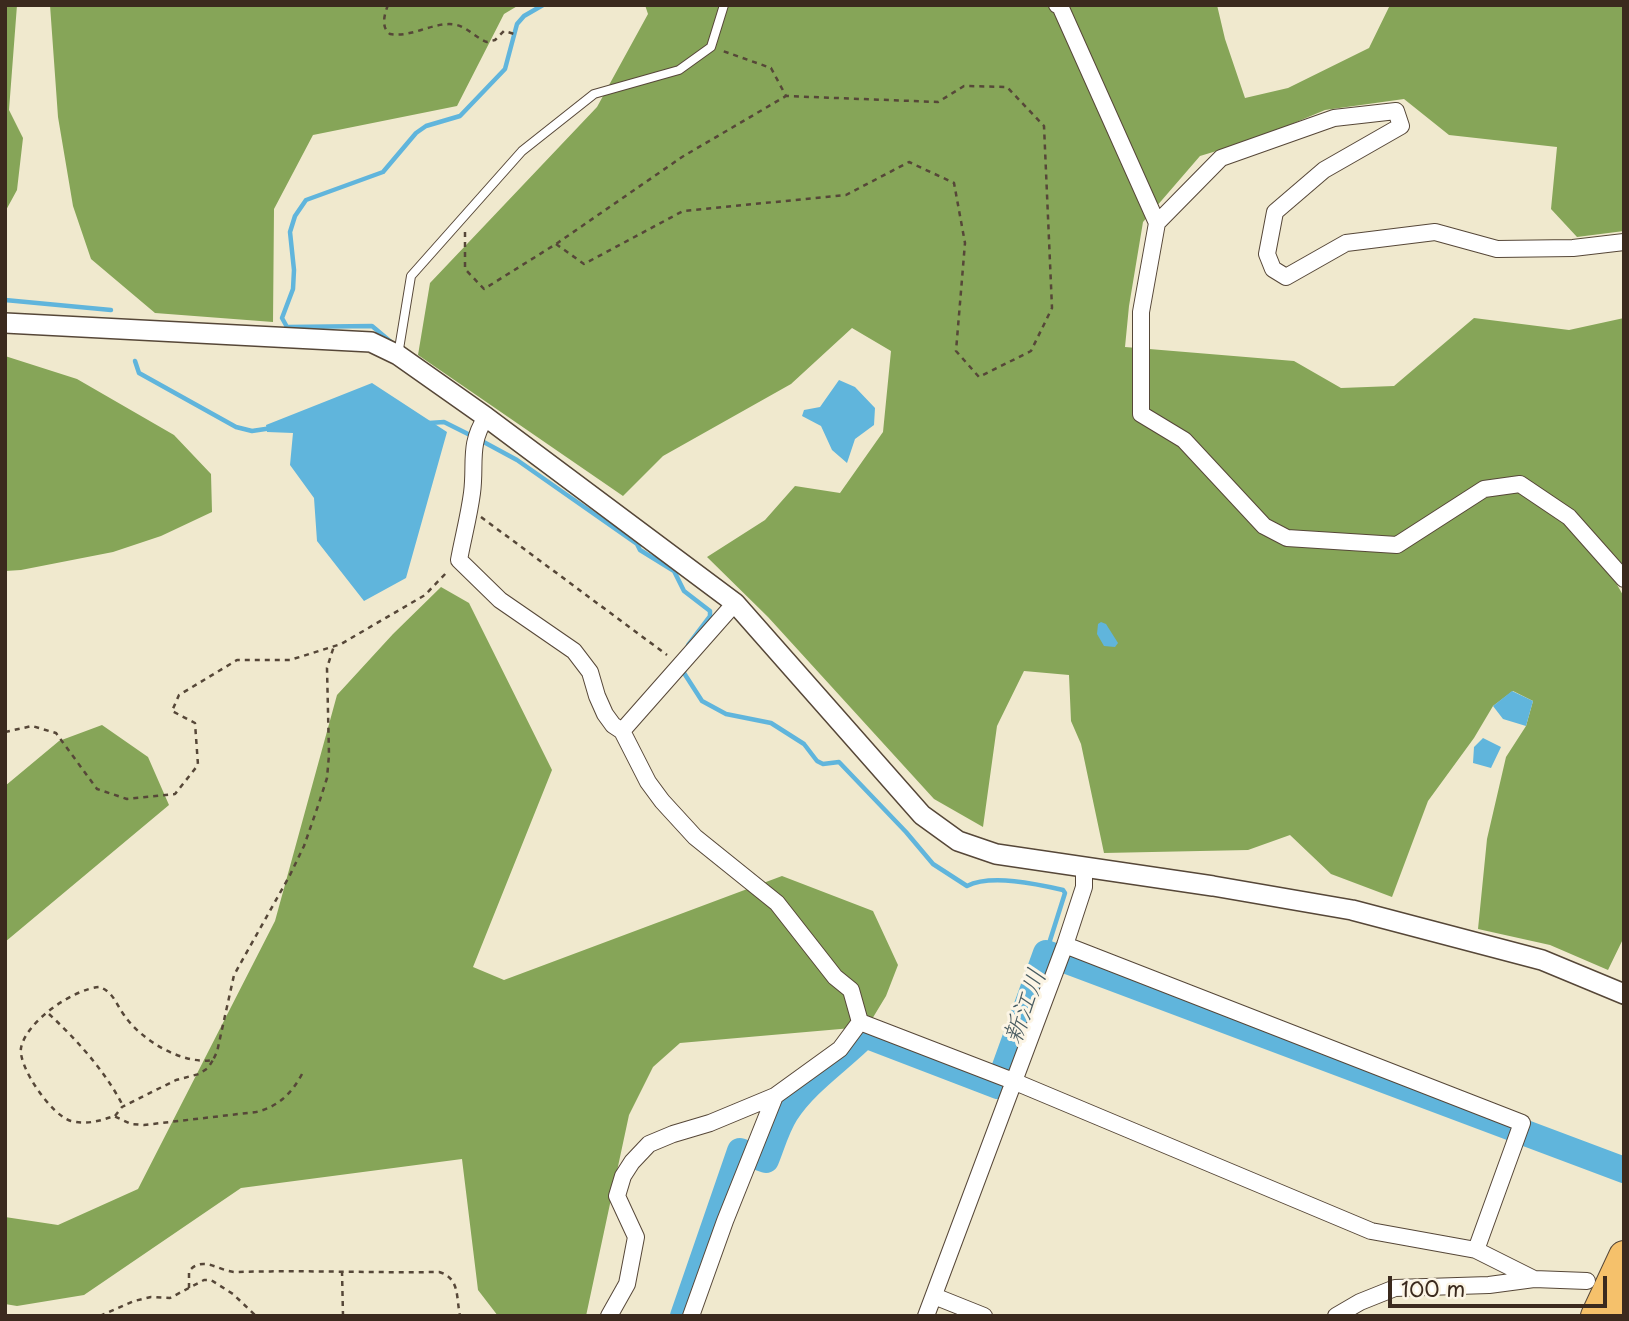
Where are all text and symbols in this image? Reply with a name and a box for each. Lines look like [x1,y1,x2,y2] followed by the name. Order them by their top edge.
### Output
[998,965,1054,1049] water label: 新江川
[1391,1262,1610,1306] scale bar
[1401,1272,1465,1304] text: 100 m

